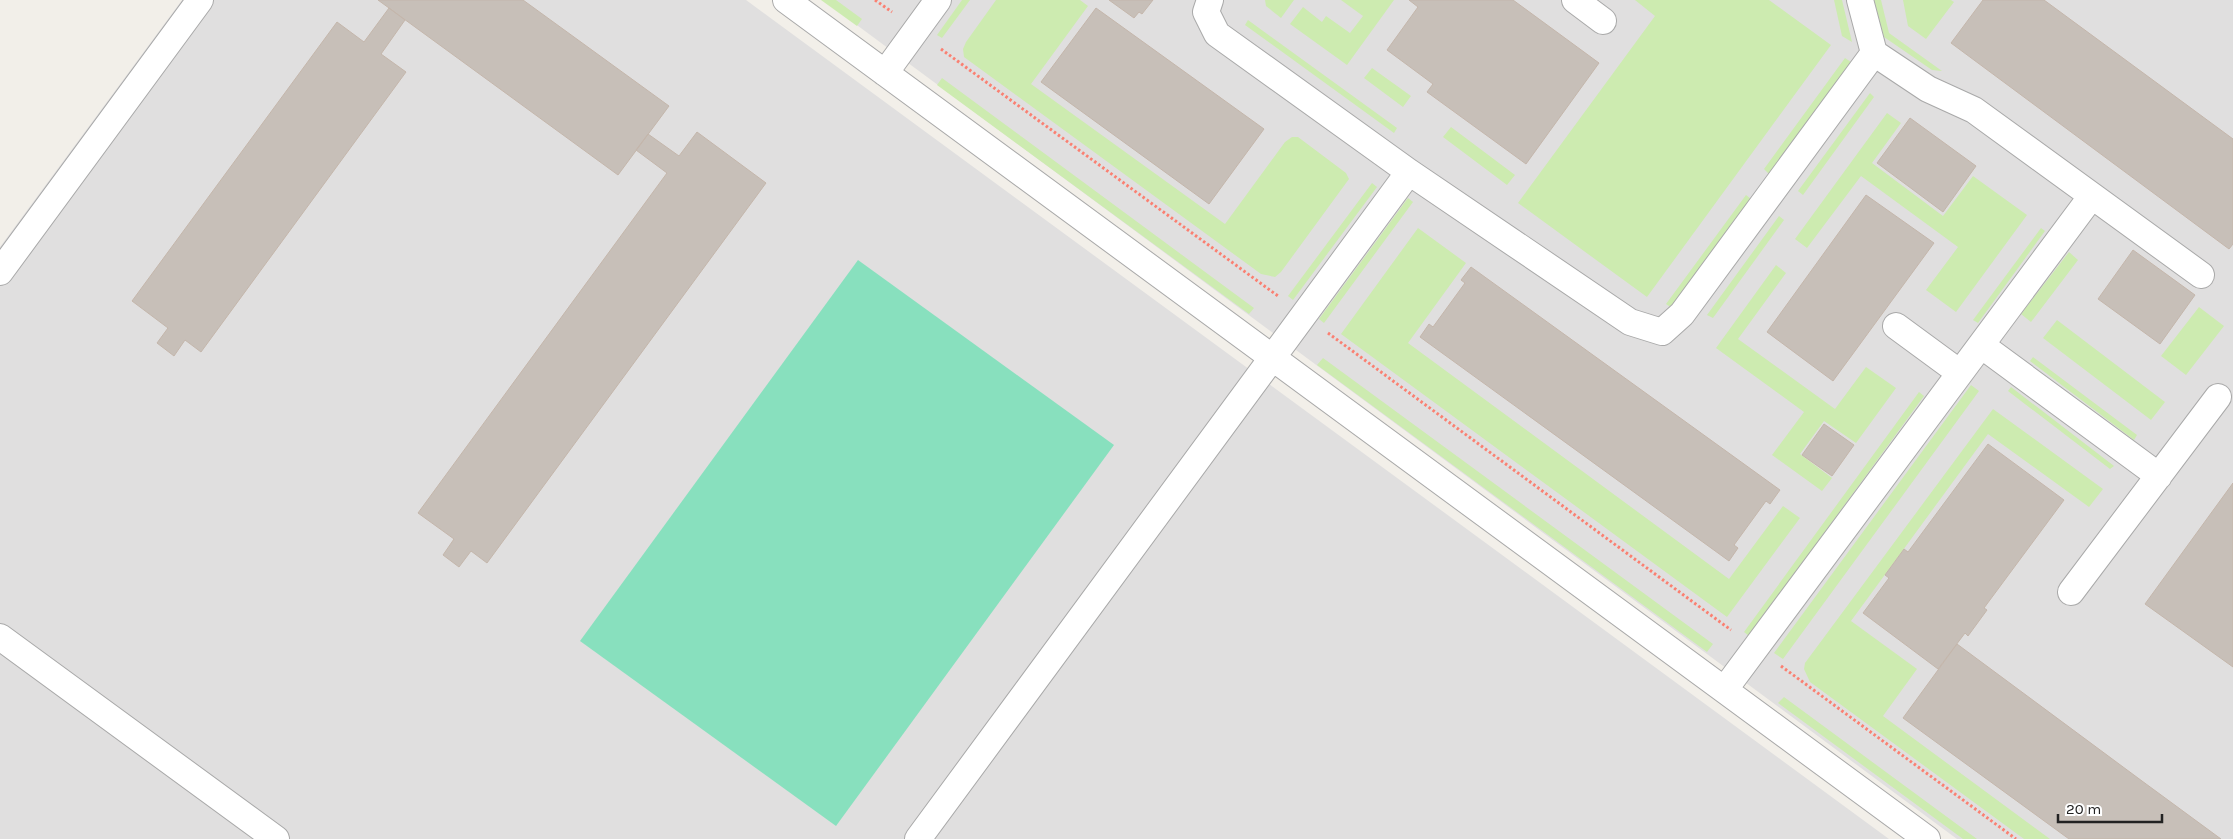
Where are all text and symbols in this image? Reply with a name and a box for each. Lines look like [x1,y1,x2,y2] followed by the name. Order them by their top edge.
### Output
[2058,792,2162,824] scale bar
[2066,800,2101,818] text: 20 m

